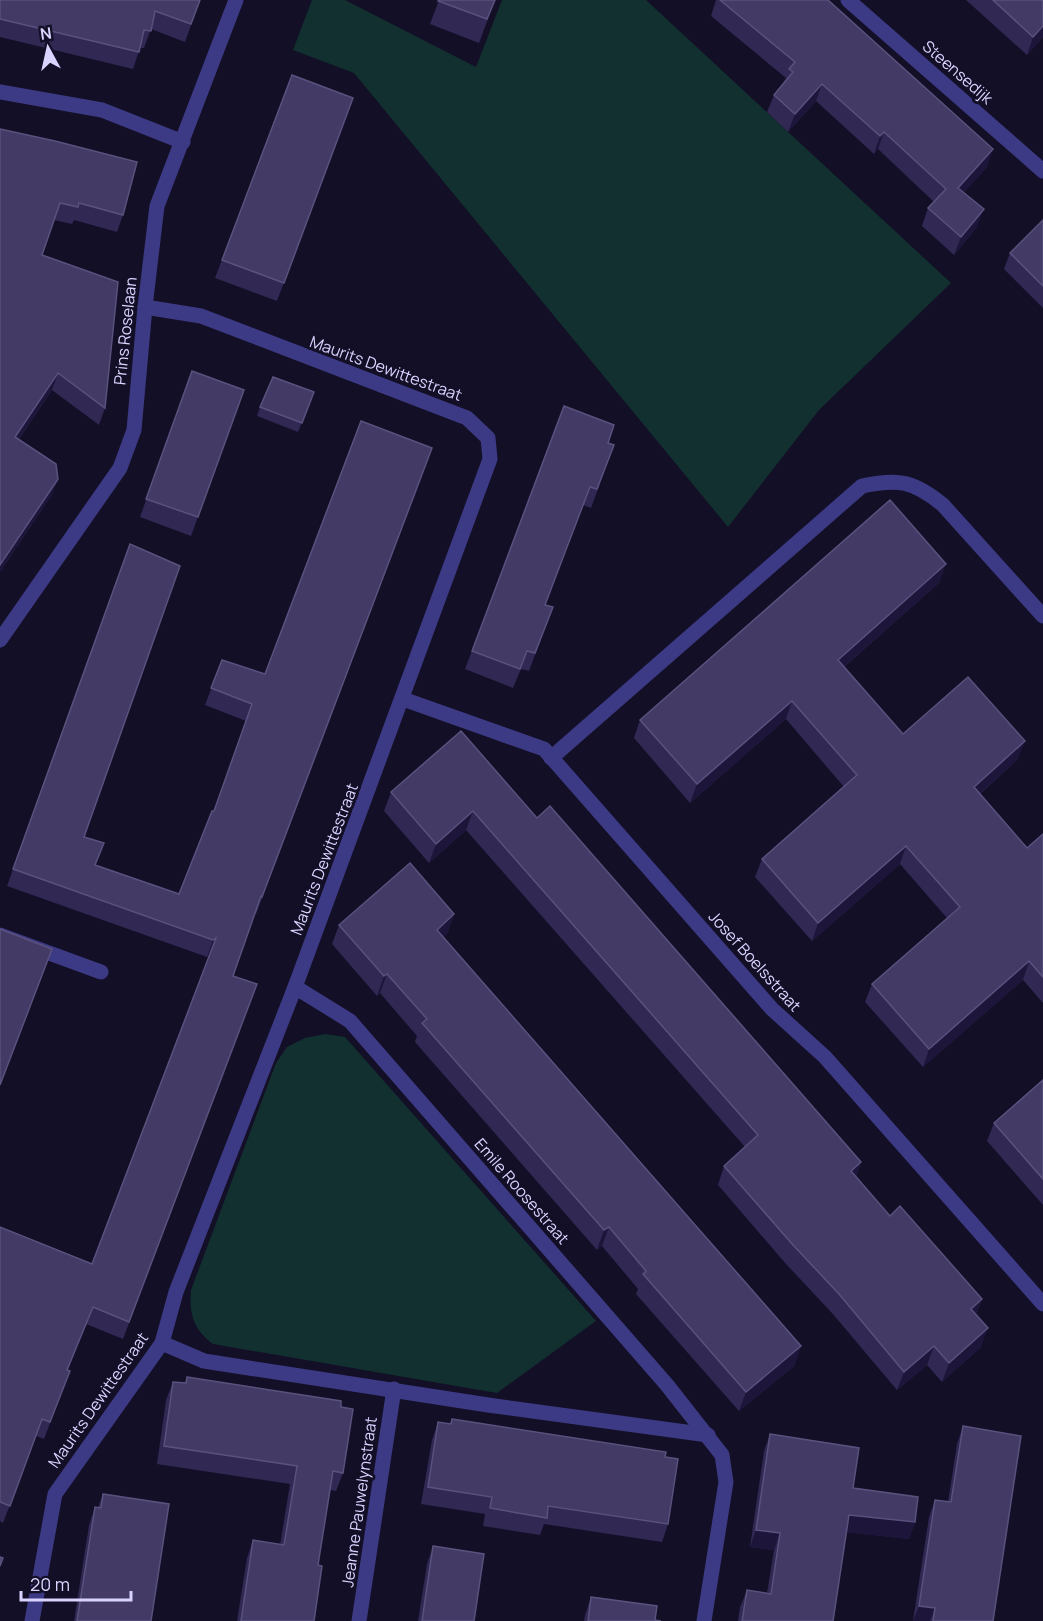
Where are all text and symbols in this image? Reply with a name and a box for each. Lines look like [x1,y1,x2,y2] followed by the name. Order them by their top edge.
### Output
[18,18,78,78] north arrow
[39,21,53,45] text: N
[918,35,999,109] street label: Steensedijk
[108,276,142,386] street label: Prins Roselaan
[307,330,465,406] street label: Maurits Dewittestraat
[285,780,363,938] street label: Maurits Dewittestraat
[704,906,806,1016] street label: Josef Boelsstraat
[470,1133,574,1249] street label: Emile Roosestraat
[43,1328,153,1472] street label: Maurits Dewittestraat
[336,1415,382,1589] street label: Jeanne Pauwelynstraat
[21,1564,130,1602] scale bar
[30,1572,70,1596] text: 20 m

